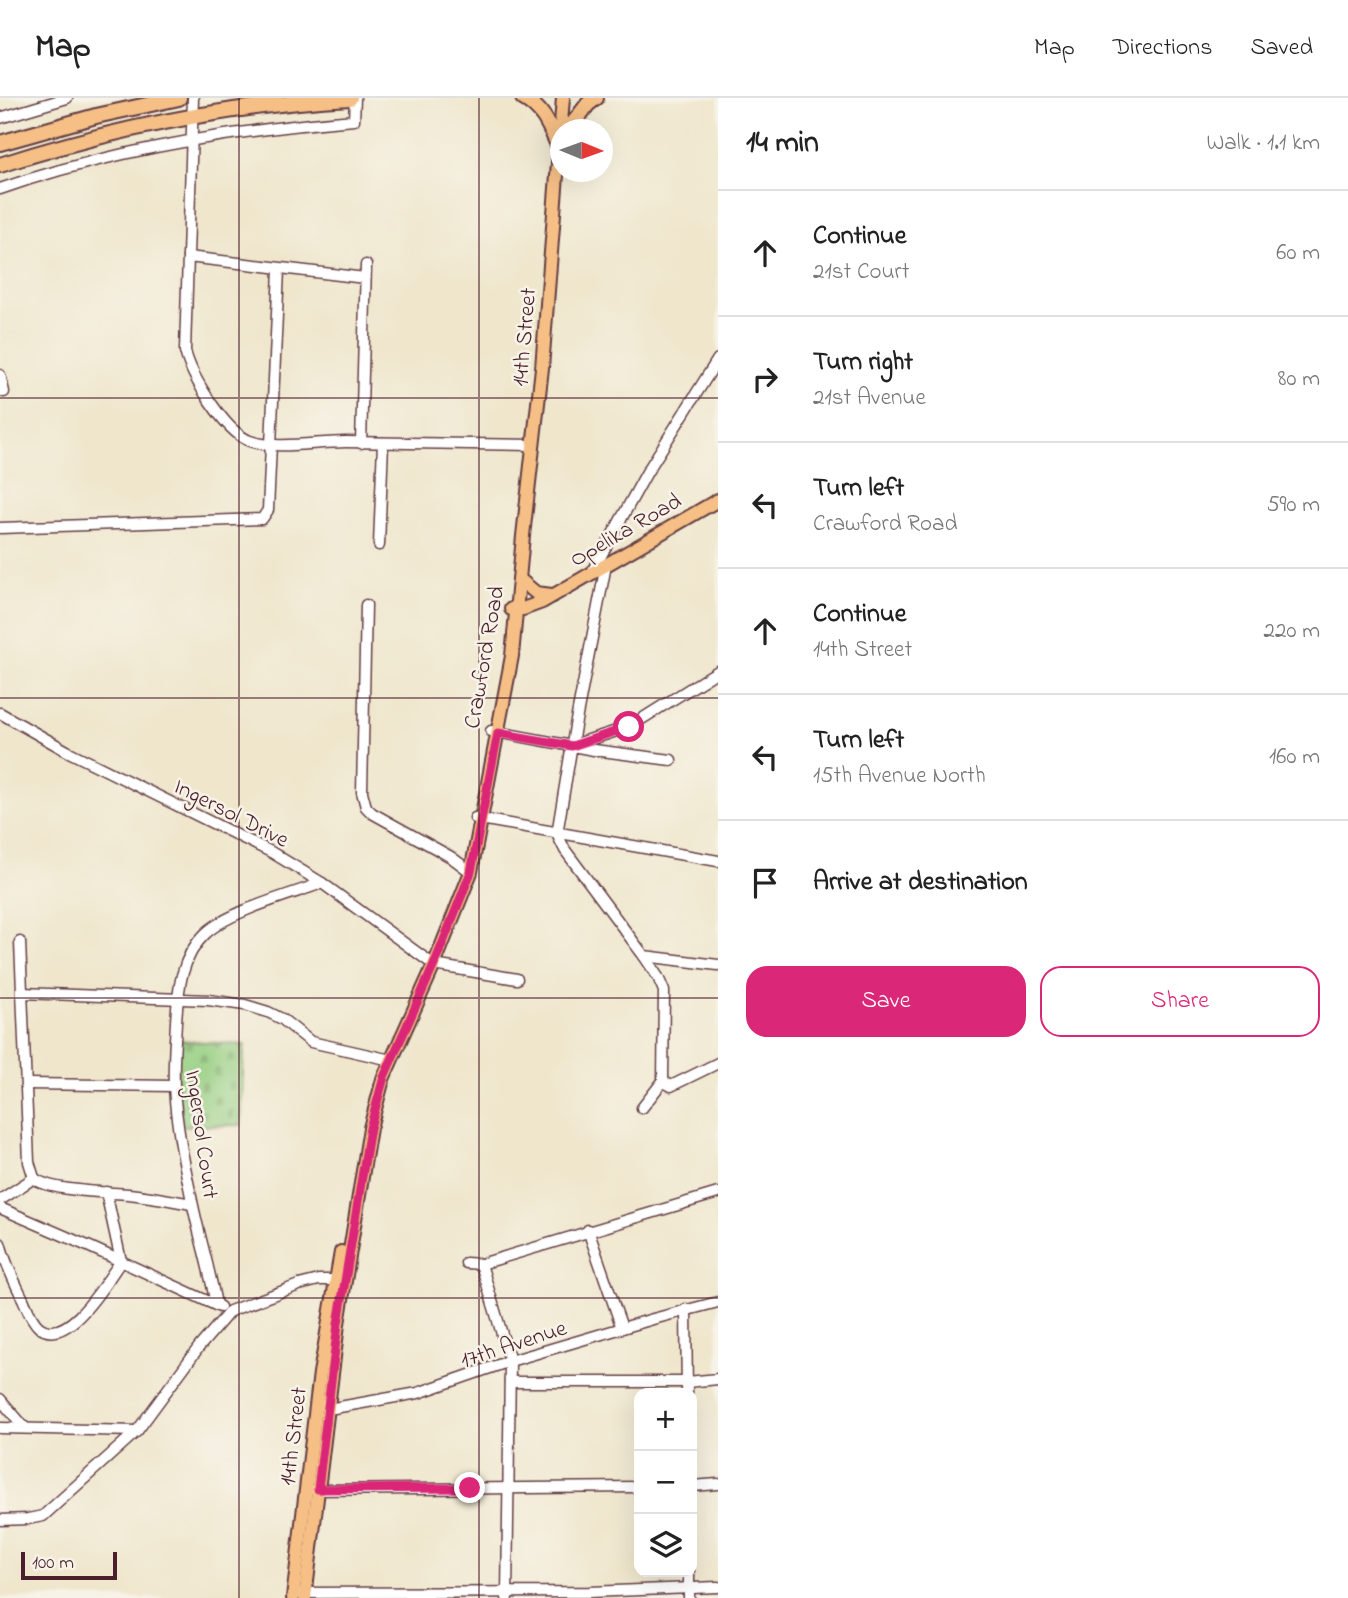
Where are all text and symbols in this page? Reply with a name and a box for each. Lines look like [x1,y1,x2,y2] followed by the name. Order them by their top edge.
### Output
[35,24,91,72] text: Map
[1034,31,1075,66] text: Map
[1113,31,1212,66] text: Directions
[1250,31,1313,66] text: Saved
[550,119,613,182] north arrow
[746,122,819,166] text: 14 min
[1206,127,1320,160] text: Walk · 1.1 km
[813,218,906,256] text: Continue
[746,234,784,272] icon: ahead
[1276,237,1320,270] text: 60 m
[813,256,909,289] text: 21st Court
[505,286,546,388] street label: 14th Street
[813,344,913,382] text: Turn right
[746,360,784,398] icon: right
[1278,363,1320,396] text: 80 m
[813,382,926,415] text: 21st Avenue
[813,470,904,508] text: Turn left
[564,486,688,577] street label: Opelika Road
[746,486,784,524] icon: left
[1266,489,1320,522] text: 590 m
[813,508,957,541] text: Crawford Road
[457,583,514,731] street label: Crawford Road
[813,596,906,634] text: Continue
[746,612,784,650] icon: ahead
[1264,615,1320,648] text: 220 m
[813,634,912,667] text: 14th Street
[613,711,644,742] route start
[813,722,904,760] text: Turn left
[746,738,784,776] icon: left
[1269,741,1320,774] text: 160 m
[813,760,986,793] text: 15th Avenue North
[167,771,295,859] street label: Ingersol Drive
[746,864,784,902] icon: arrive
[813,864,1028,902] text: Arrive at destination
[746,966,1026,1037] button: Save
[1040,966,1320,1037] button: Share
[174,1068,226,1201] street label: Ingersol Court
[456,1312,572,1378] street label: 17th Avenue
[272,1385,317,1488] street label: 14th Street
[634,1388,697,1577] map controls
[634,1388,697,1451] button: +
[634,1451,697,1514] button: −
[454,1472,485,1503] route end
[634,1514,697,1577] button: layers
[21,1549,117,1581] scale bar
[32,1550,74,1577] text: 100 m

